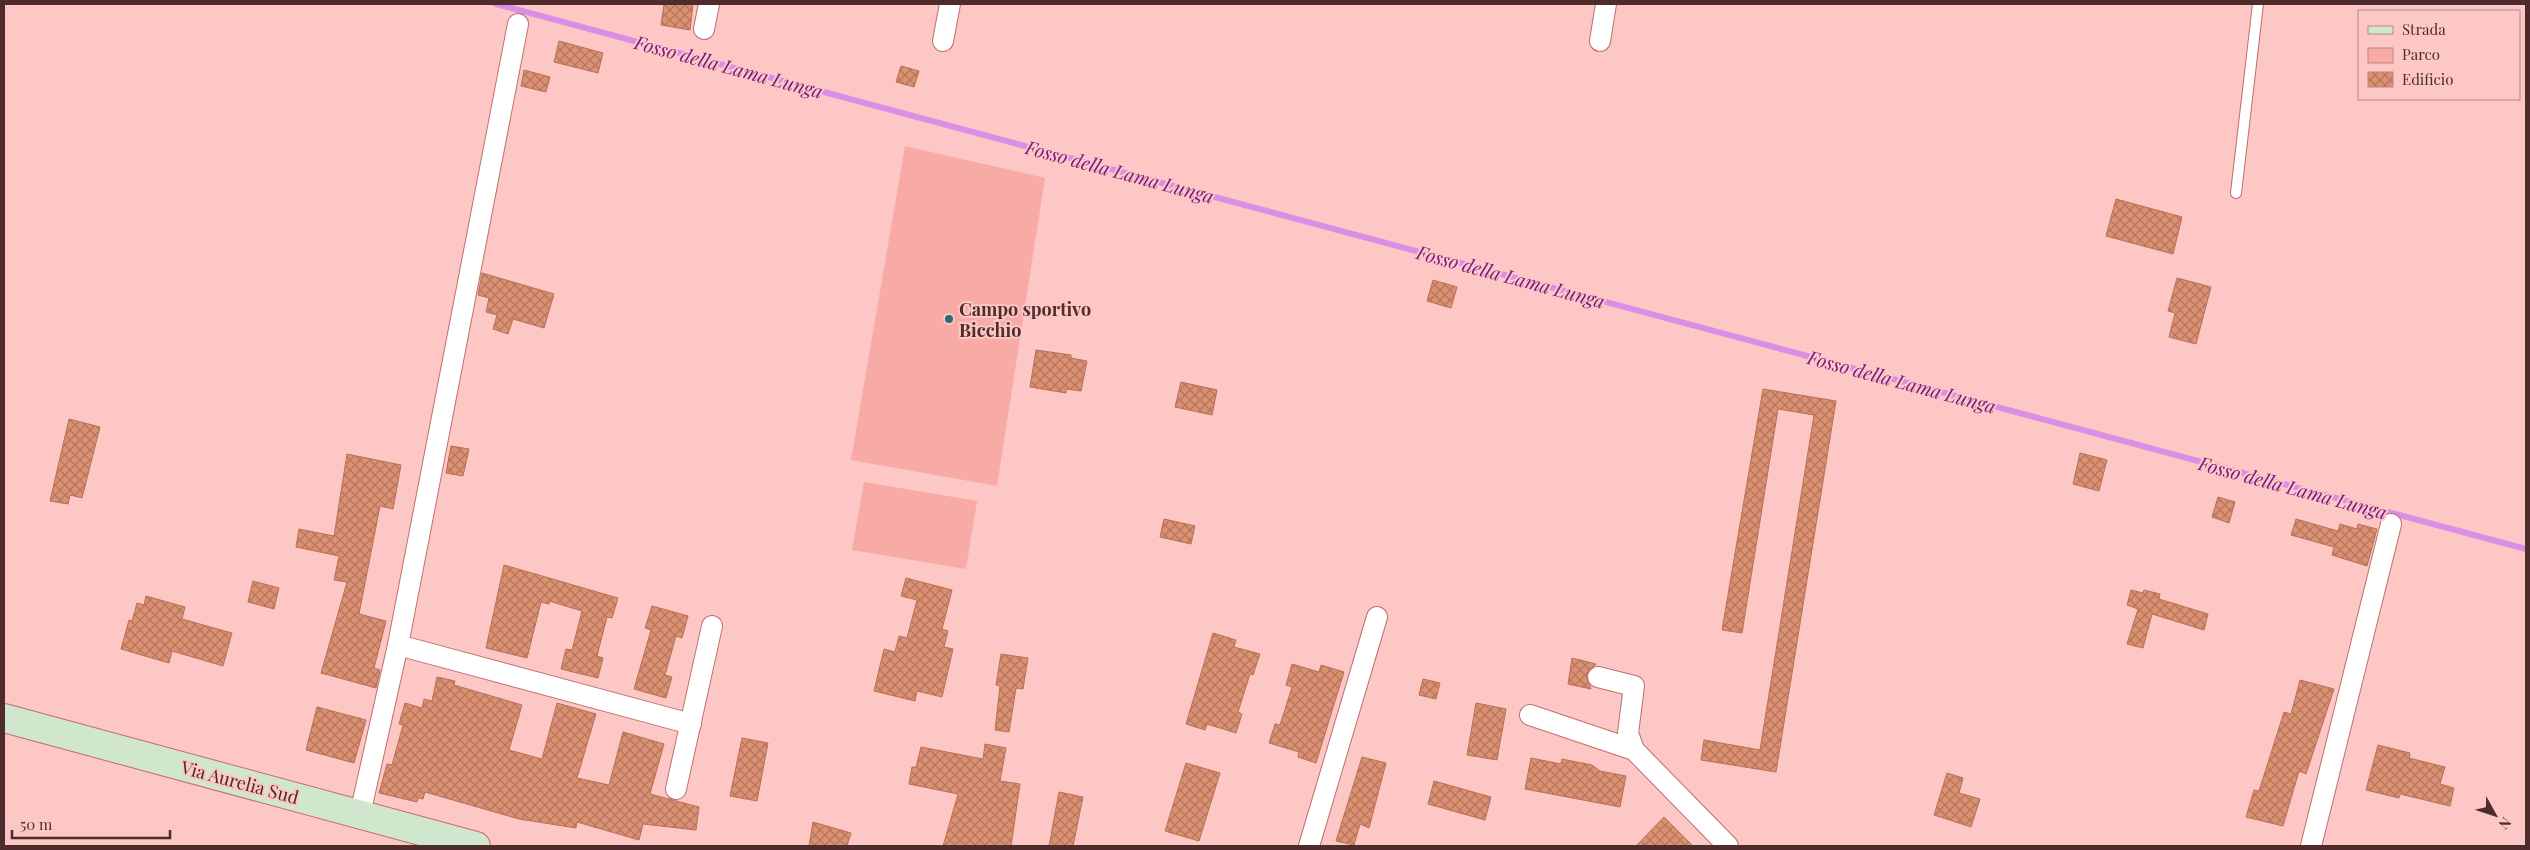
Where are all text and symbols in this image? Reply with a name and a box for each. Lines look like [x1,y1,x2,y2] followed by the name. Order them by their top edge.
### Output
[2358,10,2520,100] legend
[2402,19,2446,39] text: Strada
[631,28,826,104] water label: Fosso della Lama Lunga
[2402,44,2440,64] text: Parco
[2402,69,2453,89] text: Edificio
[1022,133,1217,209] water label: Fosso della Lama Lunga
[1413,238,1608,314] water label: Fosso della Lama Lunga
[959,297,1091,342] place label: Campo sportivo Bicchio
[943,313,955,325] marker: Campo sportivo Bicchio
[1804,343,1999,419] water label: Fosso della Lama Lunga
[2195,449,2390,525] water label: Fosso della Lama Lunga
[177,754,302,809] street label: Via Aurelia Sud
[2470,790,2520,840] north arrow
[12,808,170,840] scale bar
[20,814,53,834] text: 50 m
[2495,814,2516,834] text: N

